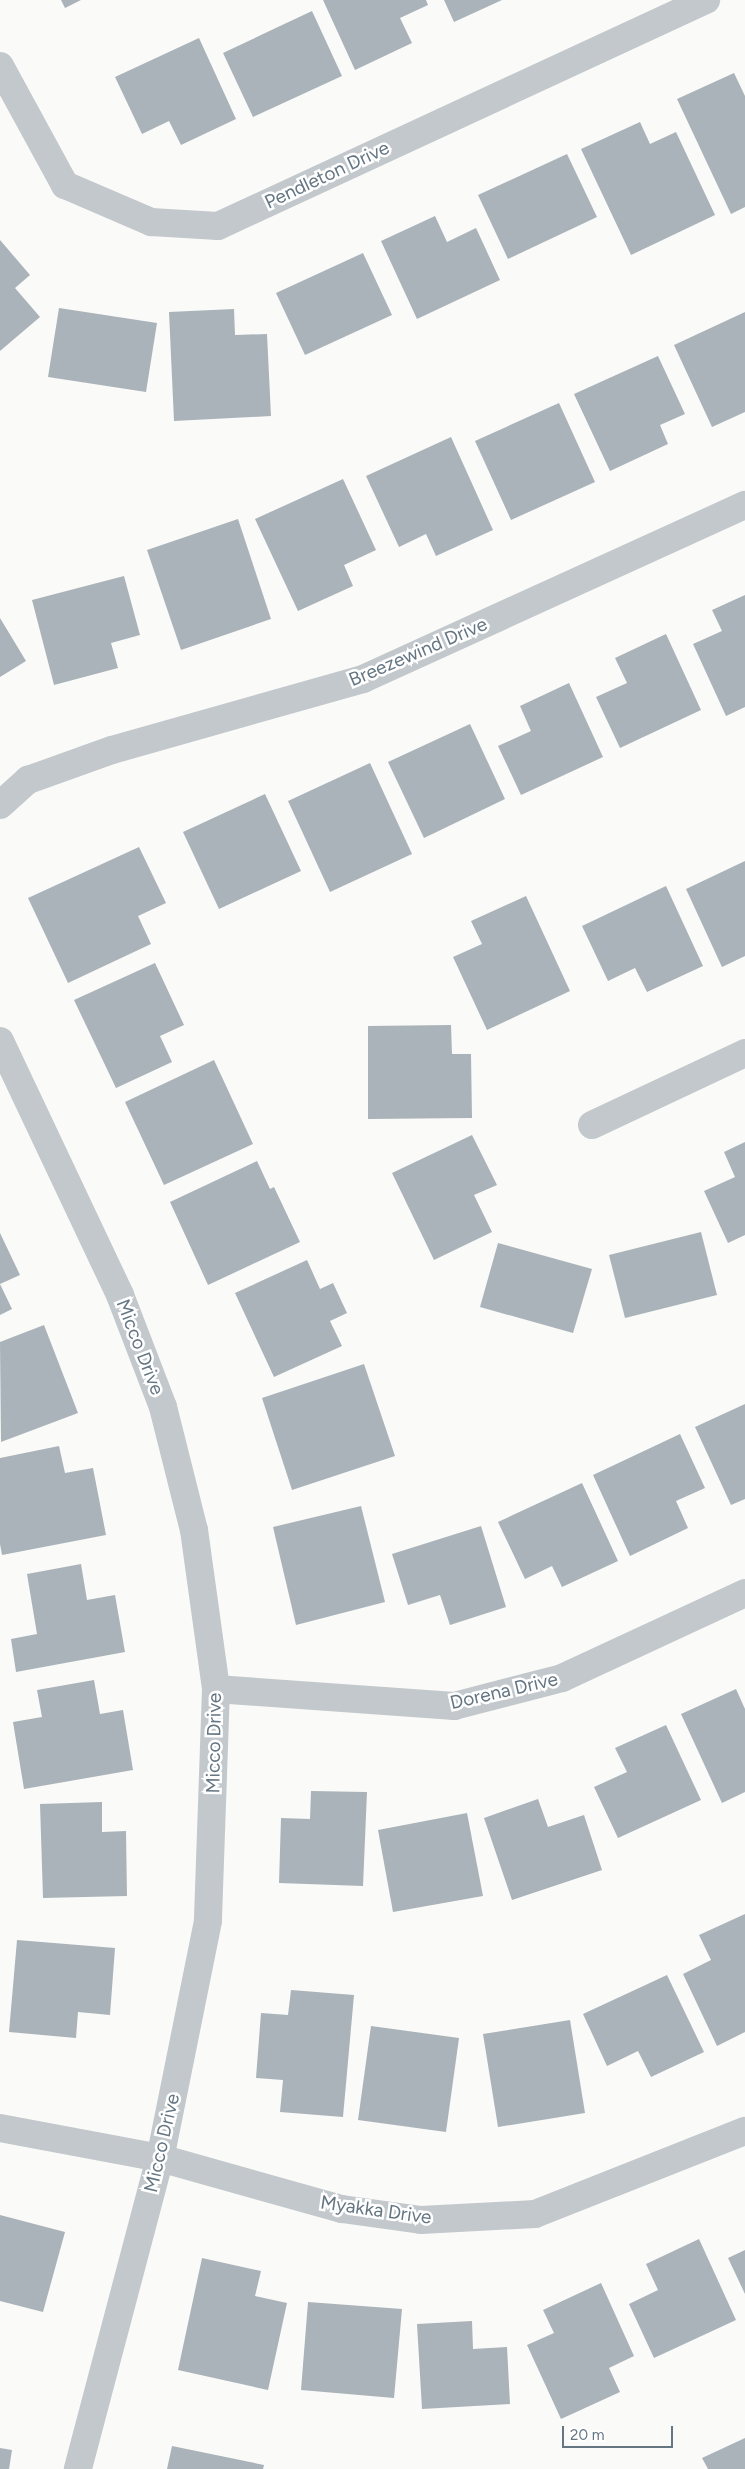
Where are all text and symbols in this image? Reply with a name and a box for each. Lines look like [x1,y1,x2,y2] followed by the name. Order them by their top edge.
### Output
[261,136,393,214] street label: Pendleton Drive
[345,613,491,691] street label: Breezewind Drive
[111,1296,169,1398] street label: Micco Drive
[448,1668,560,1714] street label: Dorena Drive
[202,1692,226,1794] street label: Micco Drive
[140,2091,184,2195] street label: Micco Drive
[319,2191,433,2229] street label: Myakka Drive
[565,2416,676,2448] scale bar
[570,2426,604,2444] text: 20 m

